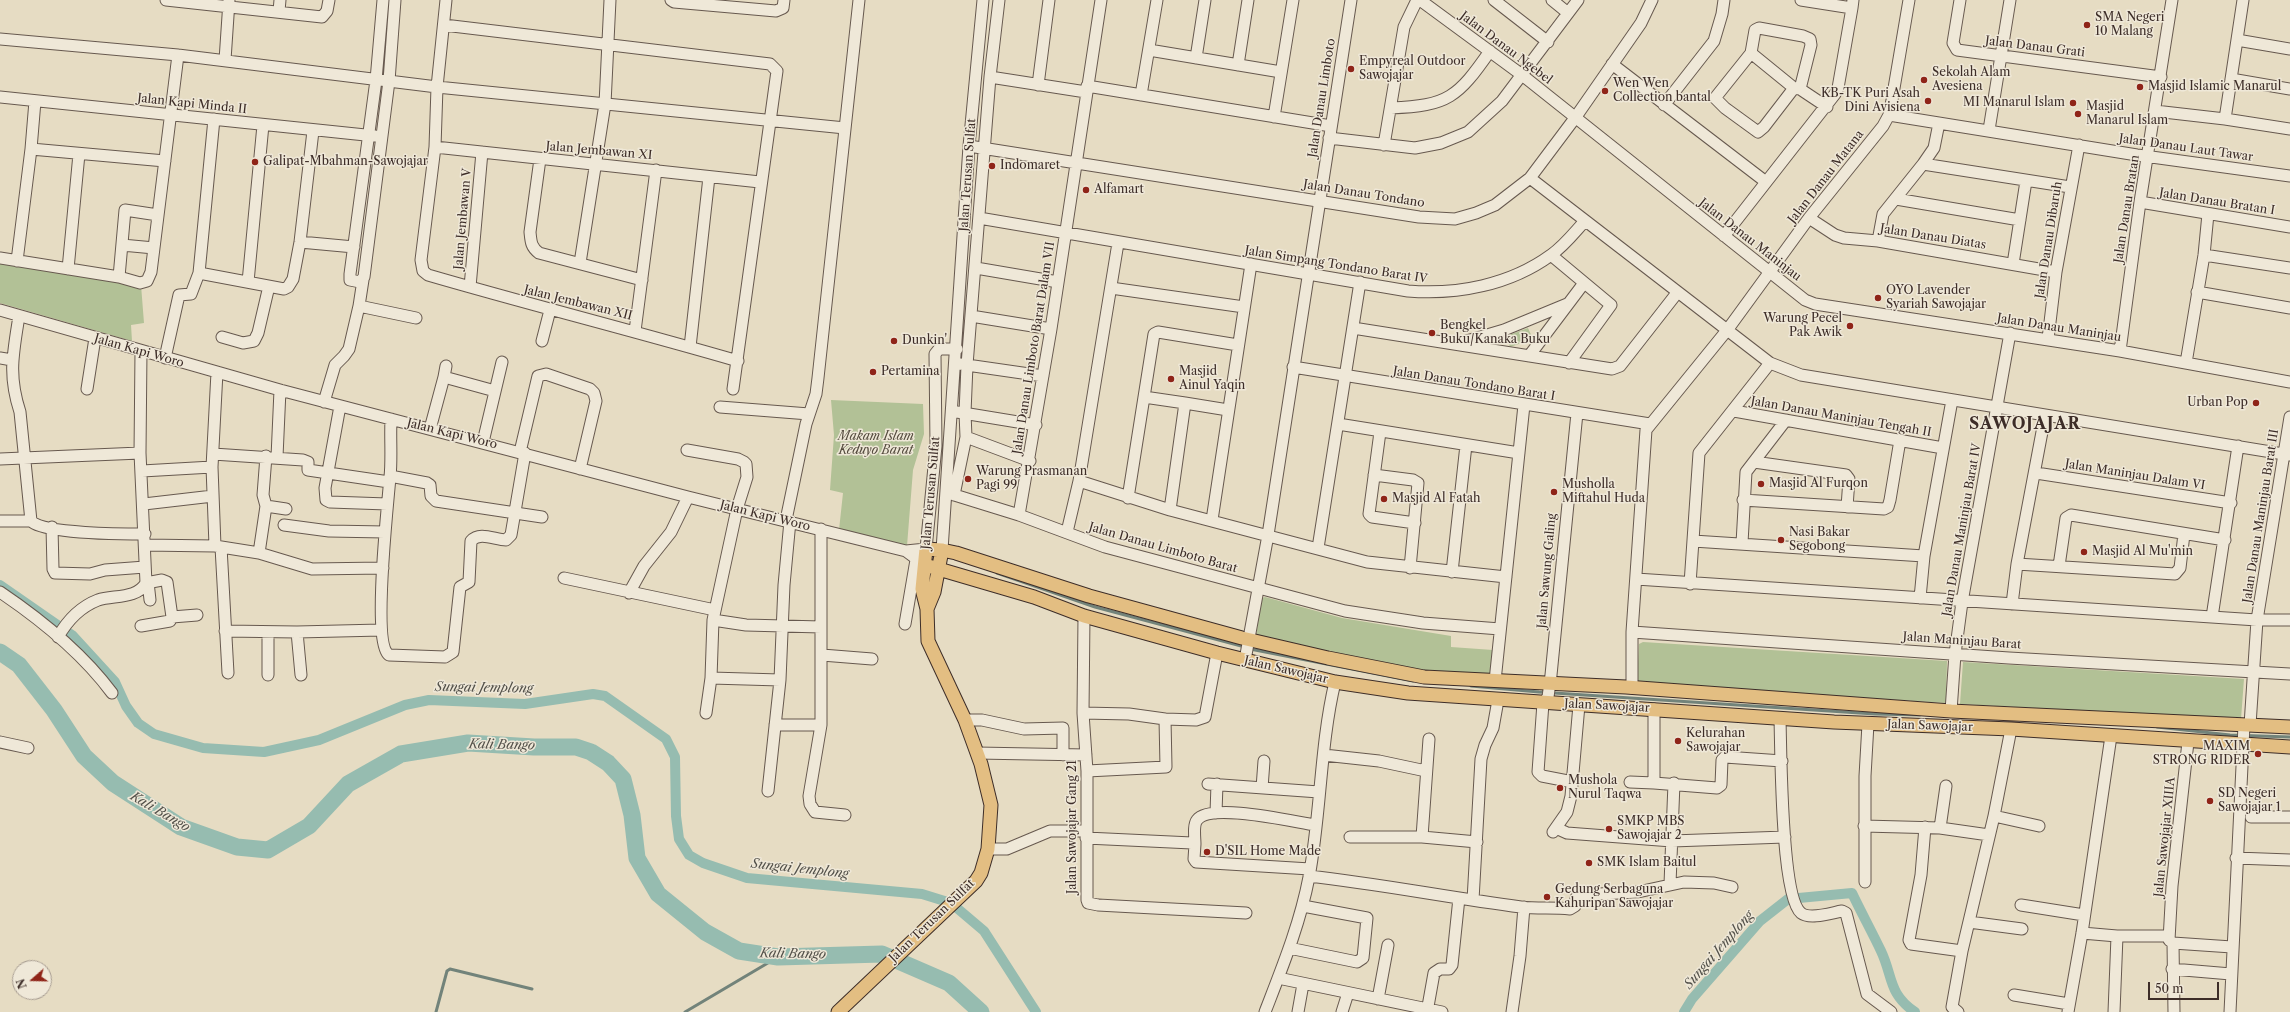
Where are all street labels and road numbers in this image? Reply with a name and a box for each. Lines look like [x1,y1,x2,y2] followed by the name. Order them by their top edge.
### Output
[1457,9,1555,87] street label: Jalan Danau Ngebel
[1984,34,2086,60] street label: Jalan Danau Grati
[1305,37,1339,159] street label: Jalan Danau Limboto
[137,91,247,117] street label: Jalan Kapi Minda II
[957,118,979,232] street label: Jalan Terusan Sulfat
[1785,128,1867,226] street label: Jalan Danau Matana
[2118,131,2254,165] street label: Jalan Danau Laut Tawar
[545,139,653,163] street label: Jalan Jembawan XI
[2111,154,2143,264] street label: Jalan Danau Bratan
[451,168,475,270] street label: Jalan Jembawan V
[1302,177,1426,211] street label: Jalan Danau Tondano
[2033,180,2065,300] street label: Jalan Danau Dibaruh
[2158,186,2276,218] street label: Jalan Danau Bratan I
[1696,196,1804,284] street label: Jalan Danau Maninjau
[1879,222,1987,252] street label: Jalan Danau Diatas
[1010,241,1058,455] street label: Jalan Danau Limboto Barat Dalam VII
[1244,243,1428,287] street label: Jalan Simpang Tondano Barat IV
[522,283,634,323] street label: Jalan Jembawan XII
[1996,311,2122,345] street label: Jalan Danau Maninjau
[92,331,186,371] street label: Jalan Kapi Woro
[1392,364,1556,404] street label: Jalan Danau Tondano Barat I
[1749,394,1933,440] street label: Jalan Danau Maninjau Tengah II
[405,416,499,452] street label: Jalan Kapi Woro
[2240,428,2282,604] street label: Jalan Danau Maninjau Barat III
[919,436,943,550] street label: Jalan Terusan Sulfat
[1940,442,1984,618] street label: Jalan Danau Maninjau Barat IV
[2064,457,2206,493] street label: Jalan Maninjau Dalam VI
[718,498,812,534] street label: Jalan Kapi Woro
[1535,513,1559,629] street label: Jalan Sawung Galing
[1087,520,1239,576] street label: Jalan Danau Limboto Barat
[1902,630,2022,652] street label: Jalan Maninjau Barat
[1243,653,1329,687] street label: Jalan Sawojajar
[1564,697,1650,715] street label: Jalan Sawojajar
[1887,717,1973,735] street label: Jalan Sawojajar
[1066,760,1080,894] street label: Jalan Sawojajar Gang 21
[2152,776,2178,898] street label: Jalan Sawojajar XIIIA
[886,876,978,966] street label: Jalan Terusan Sulfat

